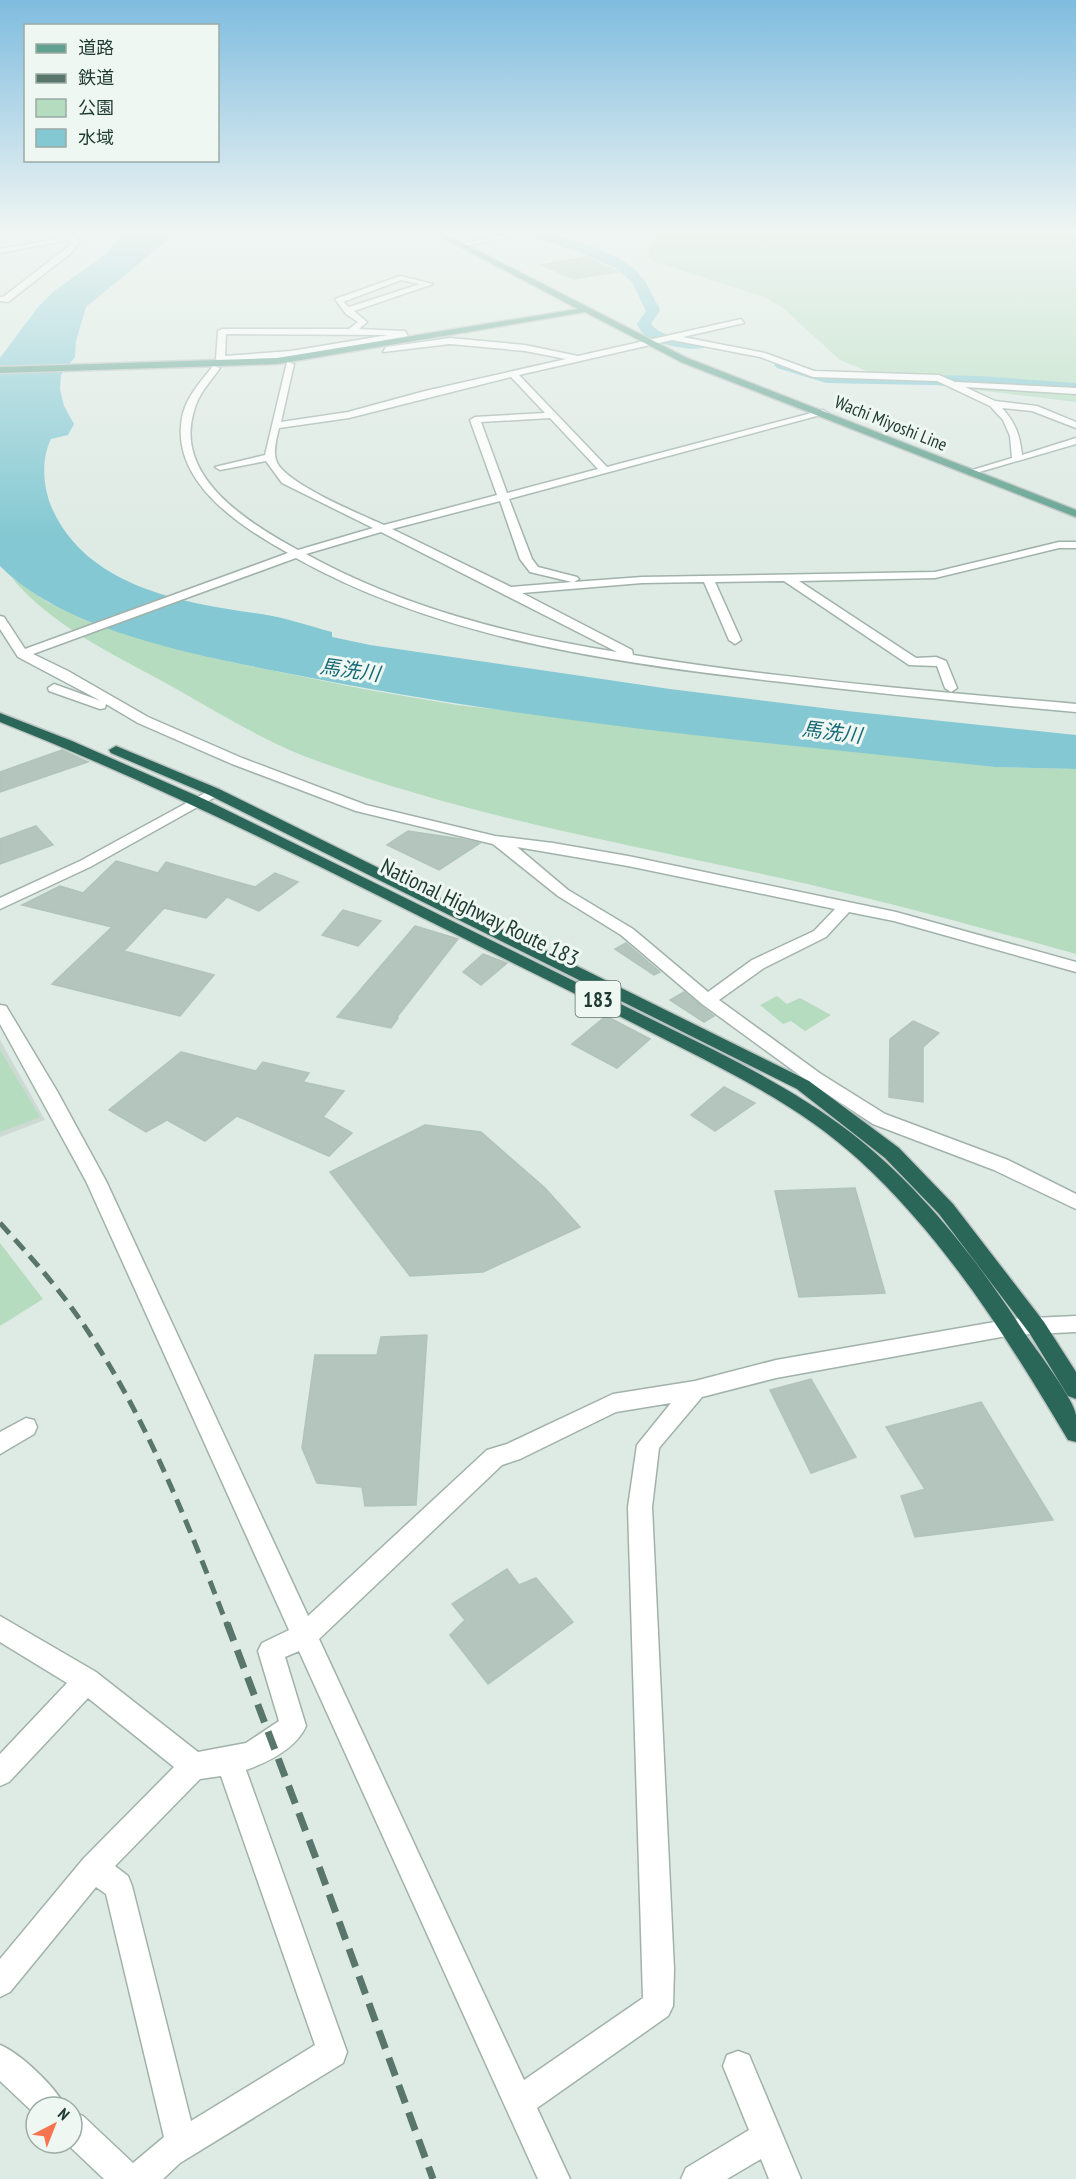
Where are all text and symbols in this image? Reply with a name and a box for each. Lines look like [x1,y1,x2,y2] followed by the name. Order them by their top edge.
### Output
[24,24,219,162] legend
[78,36,114,59] text: 道路
[78,66,114,89] text: 鉄道
[78,96,114,119] text: 公園
[78,126,114,149] text: 水域
[831,390,951,456] street label: Wachi Miyoshi Line
[318,653,383,687] water label: 馬洗川
[801,715,865,749] water label: 馬洗川
[376,852,584,972] street label: National Highway Route 183
[576,981,620,1017] road number: 183
[24,2095,84,2155] north arrow
[54,2104,74,2124] text: N

